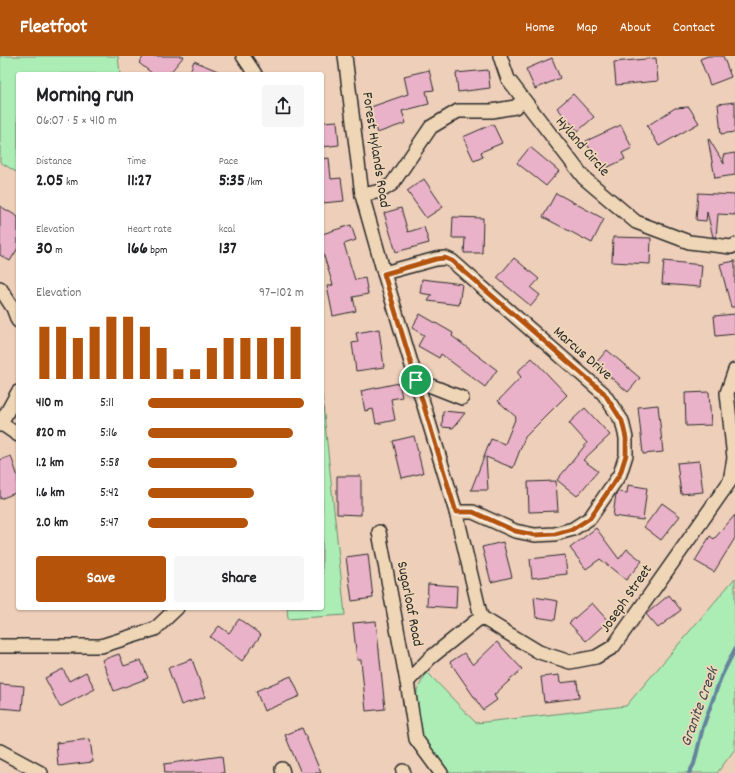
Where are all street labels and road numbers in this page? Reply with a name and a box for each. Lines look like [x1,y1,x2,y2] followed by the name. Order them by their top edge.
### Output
[355,91,395,209] street label: Forest Hylands Road
[550,112,615,182] street label: Hyland Circle
[547,322,617,386] street label: Marcus Drive
[390,560,428,648] street label: Sugarloaf Road
[595,560,659,638] street label: Joseph Street

